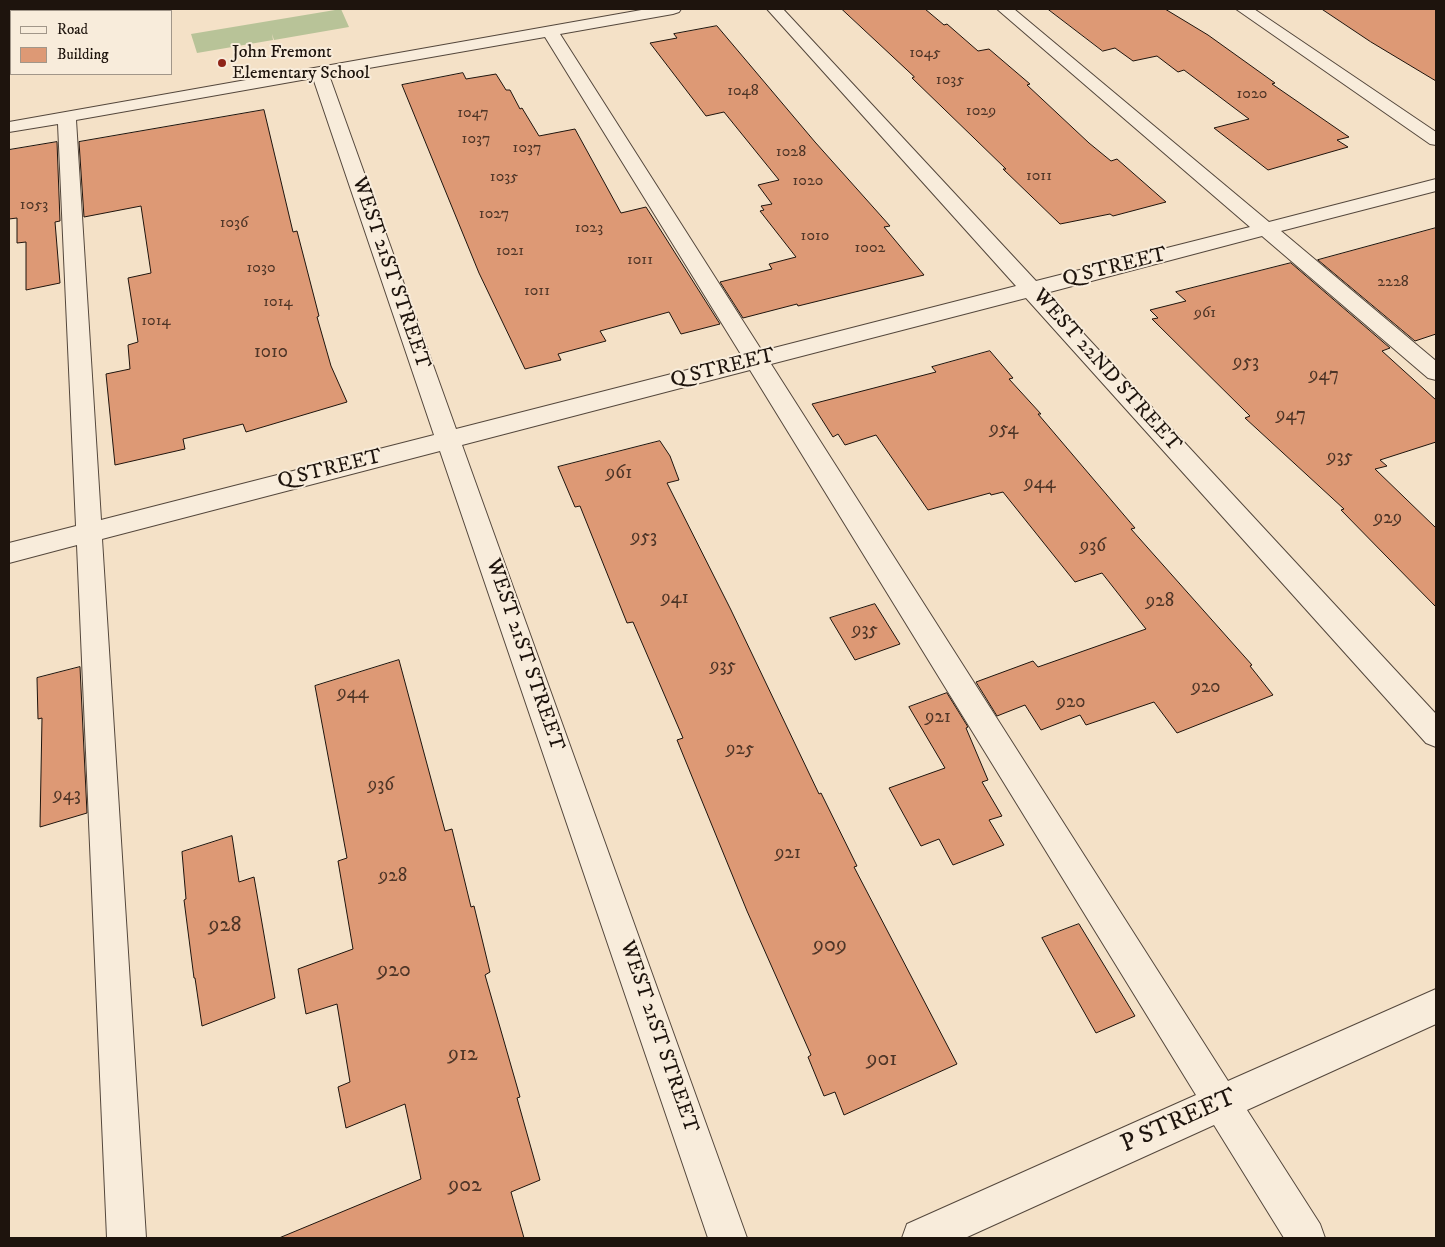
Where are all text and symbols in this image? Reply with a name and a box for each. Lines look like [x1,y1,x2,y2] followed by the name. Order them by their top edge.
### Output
[10,10,172,75] legend
[57,20,88,39] text: Road
[232,42,370,84] place label: John Fremont Elementary School
[909,44,941,64] house number: 1045
[57,45,109,64] text: Building
[216,57,228,69] marker: John Fremont Elementary School
[936,71,964,91] house number: 1035
[727,82,759,102] house number: 1048
[1237,85,1267,105] house number: 1020
[966,102,996,122] house number: 1029
[457,104,489,124] house number: 1047
[462,130,490,150] house number: 1037
[513,139,541,159] house number: 1037
[776,143,806,163] house number: 1028
[1026,167,1052,187] house number: 1011
[490,168,518,188] house number: 1035
[793,172,823,192] house number: 1020
[345,174,435,372] street label: WEST 21ST STREET
[20,196,48,216] house number: 1053
[479,205,509,225] house number: 1027
[220,214,248,234] house number: 1036
[575,219,603,239] house number: 1023
[801,227,829,247] house number: 1010
[855,239,885,259] house number: 1002
[496,242,524,262] house number: 1021
[1060,243,1170,293] street label: Q STREET
[627,251,653,271] house number: 1011
[246,259,276,279] house number: 1030
[1377,273,1409,293] house number: 2228
[524,282,550,302] house number: 1011
[1026,285,1186,457] street label: WEST 22ND STREET
[263,293,293,313] house number: 1014
[1194,304,1216,324] house number: 961
[141,312,171,332] house number: 1014
[254,342,288,364] house number: 1010
[668,344,778,394] street label: Q STREET
[1233,352,1259,374] house number: 953
[1309,365,1339,387] house number: 947
[1276,405,1306,427] house number: 947
[990,419,1018,441] house number: 954
[275,445,385,495] street label: Q STREET
[1327,447,1353,469] house number: 935
[606,463,632,485] house number: 961
[1024,473,1056,495] house number: 944
[1374,508,1402,530] house number: 929
[631,527,657,549] house number: 953
[1080,536,1106,558] house number: 936
[479,556,569,754] street label: WEST 21ST STREET
[661,588,689,610] house number: 941
[1146,591,1174,613] house number: 928
[852,620,878,642] house number: 935
[710,656,736,678] house number: 935
[1191,677,1221,699] house number: 920
[337,683,369,705] house number: 944
[1056,692,1086,714] house number: 920
[925,707,951,729] house number: 921
[726,739,754,761] house number: 925
[368,775,394,797] house number: 936
[53,785,81,807] house number: 943
[775,843,801,865] house number: 921
[379,866,407,888] house number: 928
[209,913,241,939] house number: 928
[813,933,847,959] house number: 909
[613,938,703,1136] street label: WEST 21ST STREET
[377,958,411,984] house number: 920
[448,1042,478,1068] house number: 912
[867,1047,897,1073] house number: 901
[1117,1083,1241,1161] street label: P STREET
[448,1173,482,1199] house number: 902

